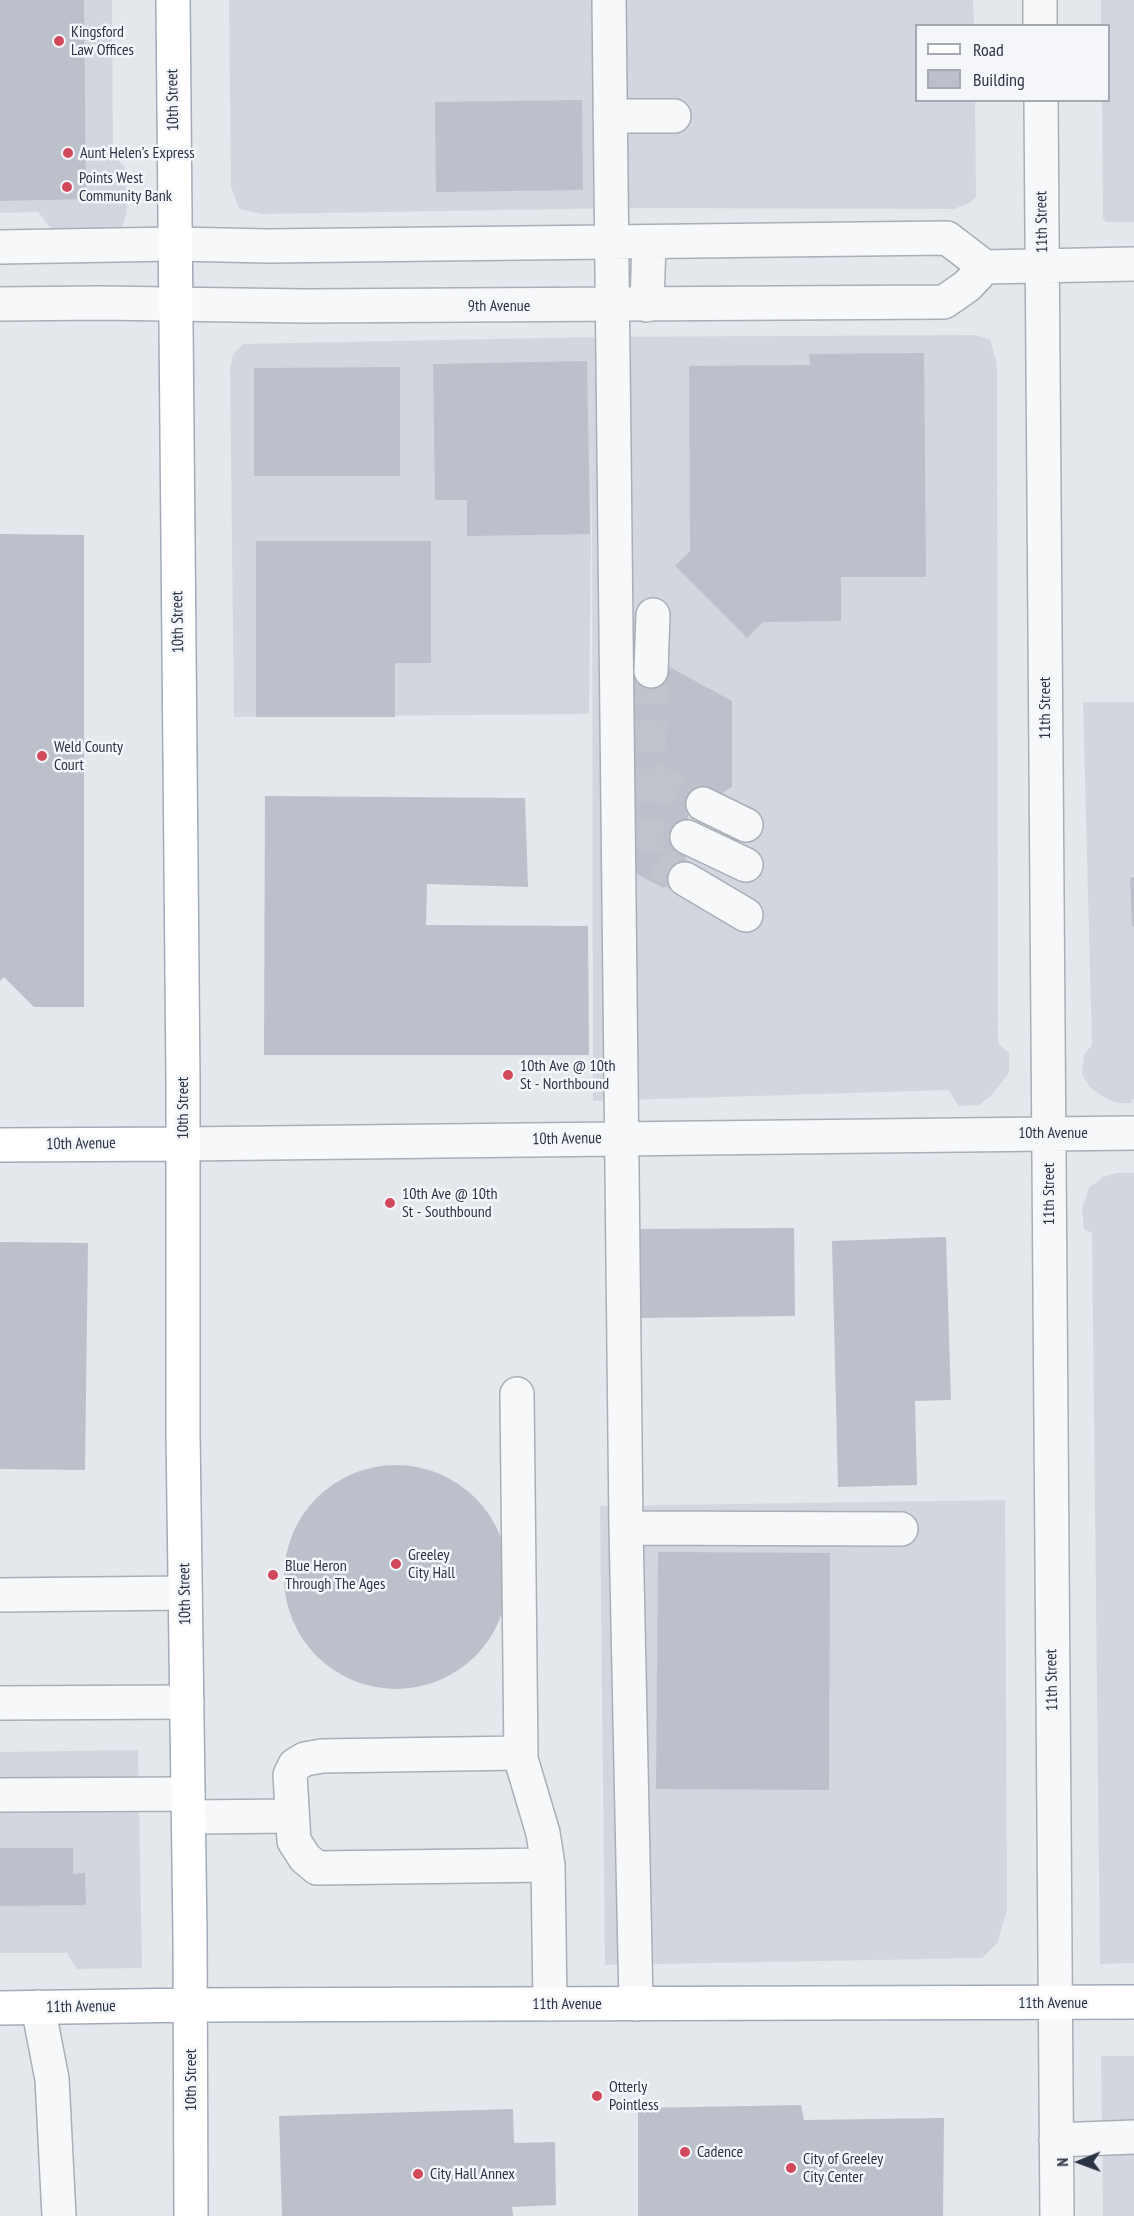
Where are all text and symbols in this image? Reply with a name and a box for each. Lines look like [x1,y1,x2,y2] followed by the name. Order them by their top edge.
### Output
[71,22,134,60] place label: Kingsford Law Offices
[915,24,1110,102] legend
[52,34,66,48] marker: Kingsford Law Offices
[973,38,1004,61] text: Road
[973,68,1025,91] text: Building
[163,69,183,131] street label: 10th Street
[80,143,195,163] place label: Aunt Helen’s Express
[61,146,75,160] marker: Aunt Helen’s Express
[79,168,172,206] place label: Points West Community Bank
[60,180,74,194] marker: Points West Community Bank
[1032,191,1052,253] street label: 11th Street
[468,296,530,316] street label: 9th Avenue
[168,591,188,653] street label: 10th Street
[1035,677,1055,739] street label: 11th Street
[54,737,123,775] place label: Weld County Court
[35,749,49,763] marker: Weld County Court
[520,1056,615,1094] place label: 10th Ave @ 10th St - Northbound
[501,1068,515,1082] marker: 10th Ave @ 10th St - Northbound
[173,1077,193,1139] street label: 10th Street
[1018,1123,1088,1143] street label: 10th Avenue
[532,1129,602,1149] street label: 10th Avenue
[46,1134,116,1154] street label: 10th Avenue
[1039,1163,1059,1225] street label: 11th Street
[402,1184,497,1222] place label: 10th Ave @ 10th St - Southbound
[383,1196,397,1210] marker: 10th Ave @ 10th St - Southbound
[408,1545,455,1583] place label: Greeley City Hall
[285,1556,385,1594] place label: Blue Heron Through The Ages
[389,1557,403,1571] marker: Greeley City Hall
[175,1563,195,1625] street label: 10th Street
[266,1568,280,1582] marker: Blue Heron Through The Ages
[1042,1649,1062,1711] street label: 11th Street
[1018,1993,1088,2013] street label: 11th Avenue
[532,1994,602,2014] street label: 11th Avenue
[46,1997,116,2017] street label: 11th Avenue
[181,2049,201,2111] street label: 10th Street
[609,2077,659,2115] place label: Otterly Pointless
[590,2089,604,2103] marker: Otterly Pointless
[1050,2132,1110,2192] north arrow
[697,2142,743,2162] place label: Cadence
[678,2145,692,2159] marker: Cadence
[803,2149,883,2187] place label: City of Greeley City Center
[1052,2158,1072,2167] text: N
[784,2161,798,2175] marker: City of Greeley City Center
[430,2164,515,2184] place label: City Hall Annex
[411,2167,425,2181] marker: City Hall Annex

